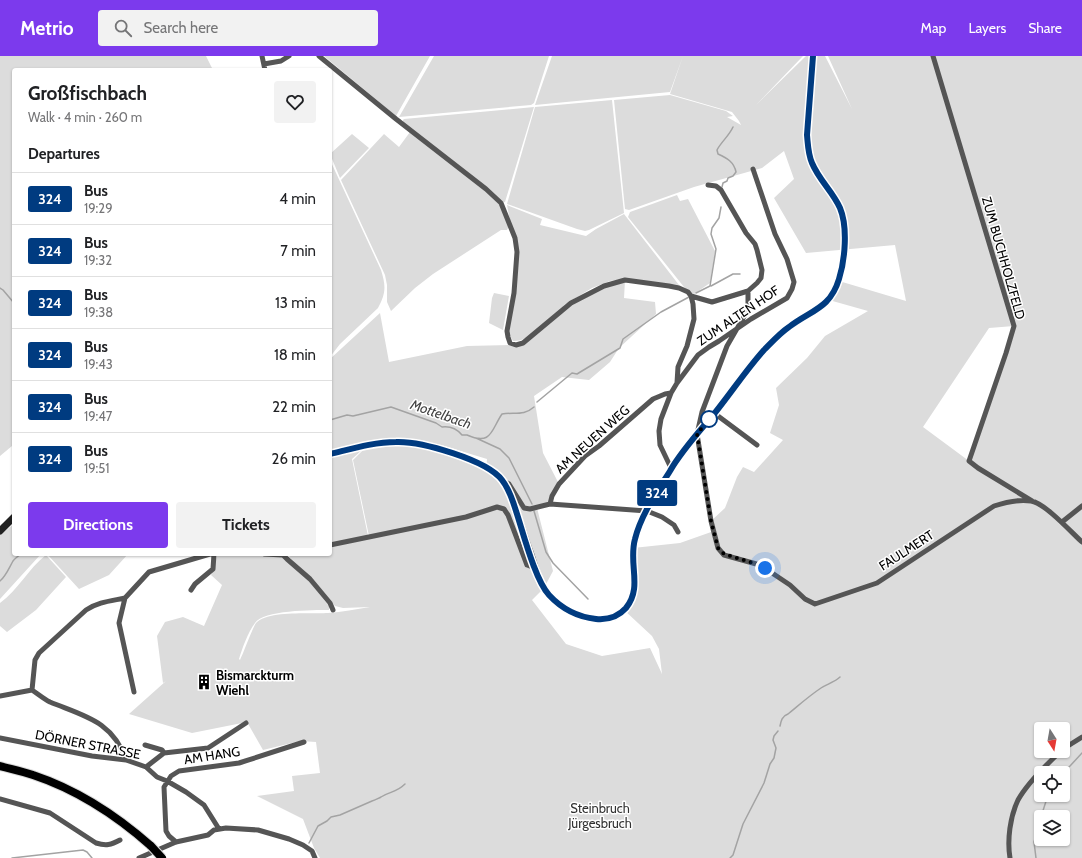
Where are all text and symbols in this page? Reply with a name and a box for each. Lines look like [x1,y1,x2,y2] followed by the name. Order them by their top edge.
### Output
[98,10,378,46] search box
[20,17,74,40] text: Metrio
[112,17,134,39] icon: search
[144,19,218,37] text: Search here
[921,19,946,37] text: Map
[968,19,1006,37] text: Layers
[1028,19,1062,37] text: Share
[274,81,316,123] button: heart
[28,82,147,105] text: Großfischbach
[28,109,142,125] text: Walk · 4 min · 260 m
[28,145,100,163] text: Departures
[84,182,108,200] text: Bus
[38,190,62,208] text: 324
[279,190,316,208] text: 4 min
[979,195,1029,321] street label: ZUM BUCHHOLZFELD
[84,200,113,216] text: 19:29
[84,234,108,252] text: Bus
[38,242,62,260] text: 324
[280,242,316,260] text: 7 min
[84,252,112,268] text: 19:32
[694,281,782,348] street label: ZUM ALTEN HOF
[84,286,108,304] text: Bus
[38,294,62,312] text: 324
[275,294,316,312] text: 13 min
[84,304,113,320] text: 19:38
[84,338,108,356] text: Bus
[38,346,62,364] text: 324
[274,346,316,364] text: 18 min
[84,356,113,372] text: 19:43
[84,390,108,408] text: Bus
[407,395,474,433] water label: Mottelbach
[38,398,62,416] text: 324
[272,398,316,416] text: 22 min
[551,401,633,477] street label: AM NEUEN WEG
[84,408,112,424] text: 19:47
[700,410,718,428] unlabelled marker
[84,442,108,460] text: Bus
[38,450,62,468] text: 324
[272,450,316,468] text: 26 min
[84,460,110,476] text: 19:51
[634,480,680,506] line badge: 324
[645,484,669,502] text: 324
[28,502,168,548] button: Directions
[176,502,316,548] button: Tickets
[876,526,936,574] street label: FAULMERT
[755,558,775,578] your location
[216,667,294,698] place label: Bismarckturm Wiehl
[195,673,213,691] building icon: Bismarckturm Wiehl
[1034,722,1070,758] north arrow
[1034,722,1070,846] map controls
[34,726,142,762] street label: DÖRNER STRASSE
[183,743,241,767] street label: AM HANG
[1034,766,1070,802] button: locate
[567,800,632,831] park label: Steinbruch Jürgesbruch
[1034,810,1070,846] button: layers

